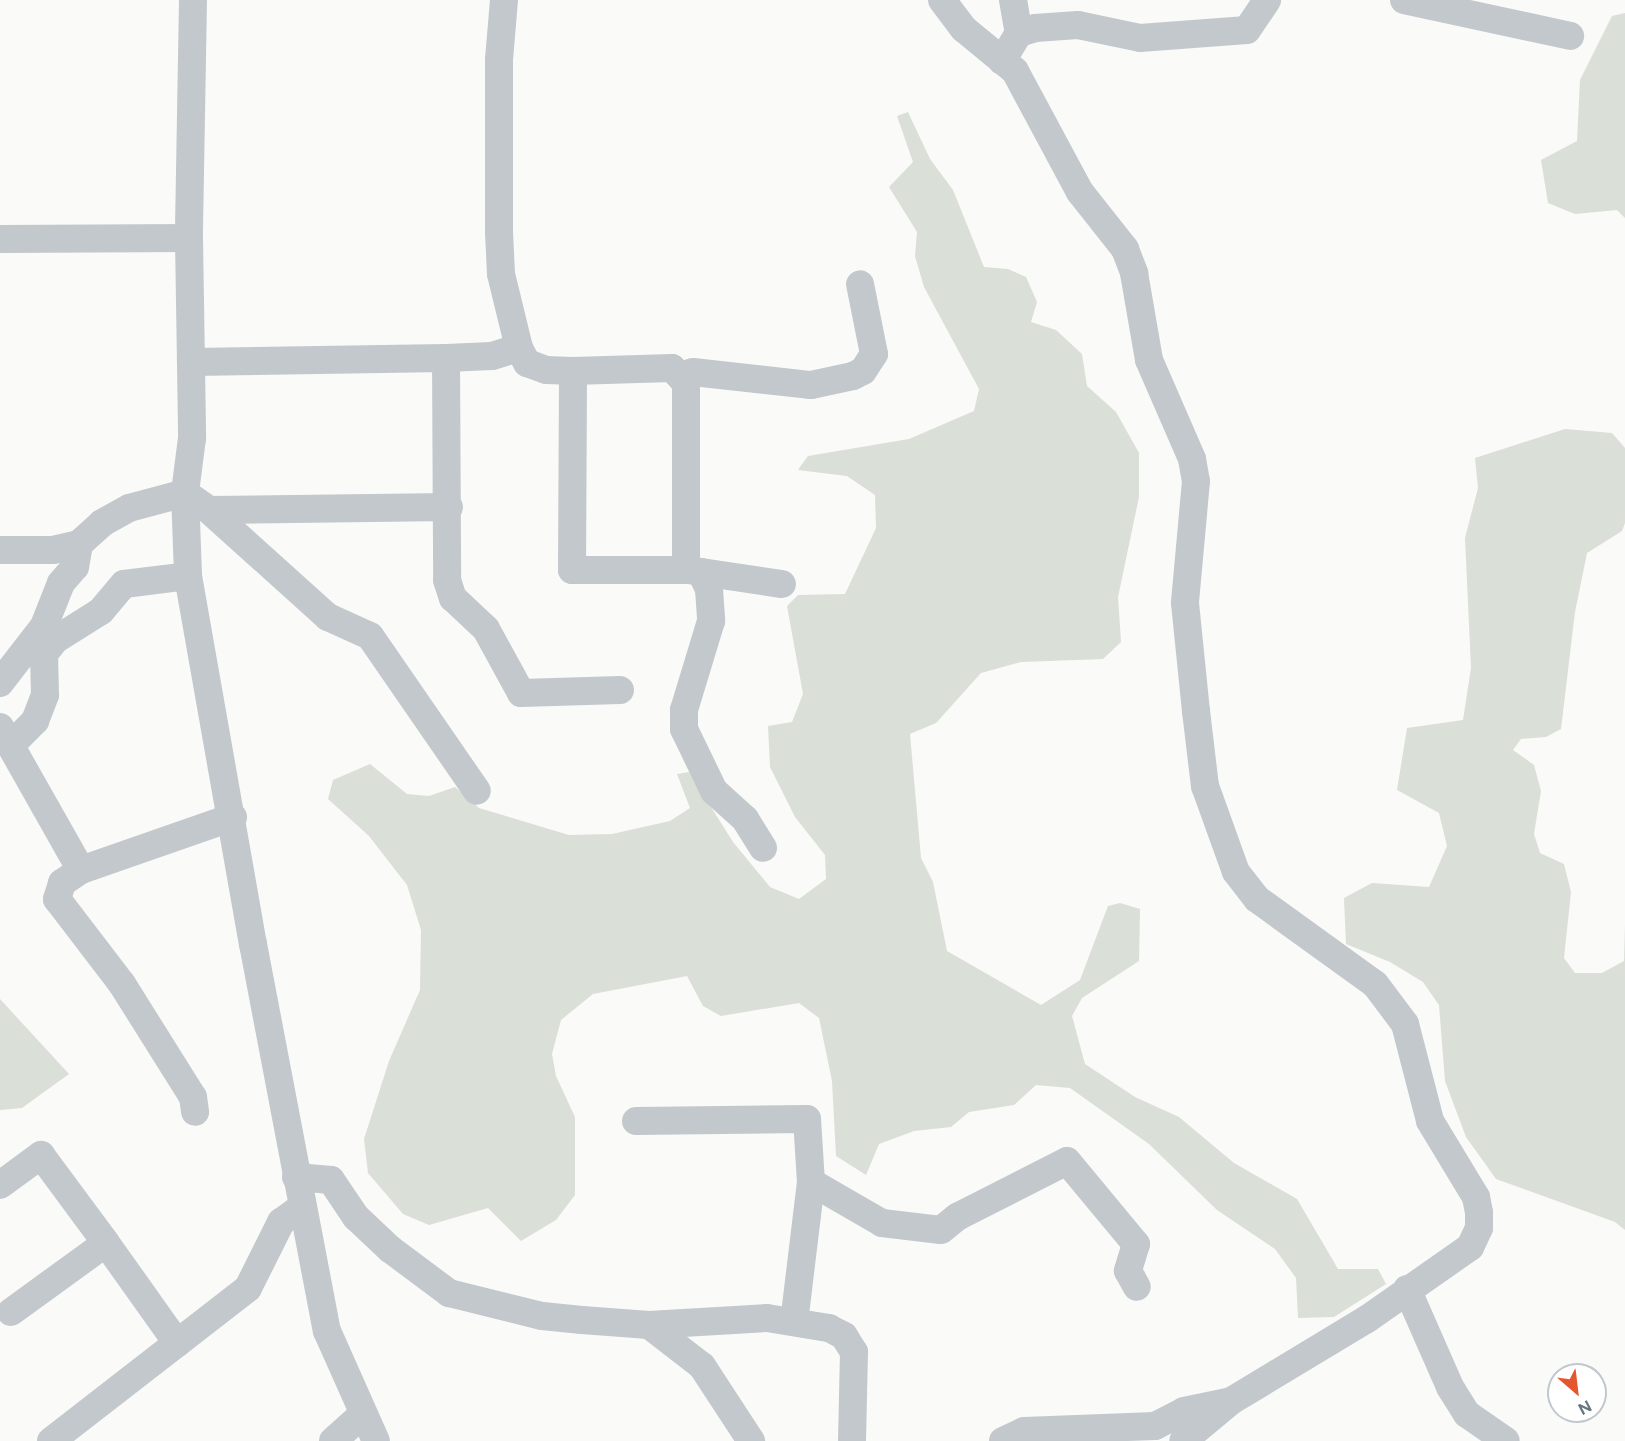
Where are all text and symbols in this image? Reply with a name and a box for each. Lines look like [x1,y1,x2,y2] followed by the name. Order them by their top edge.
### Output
[1547,1363,1607,1423] north arrow
[1575,1396,1595,1419] text: N

